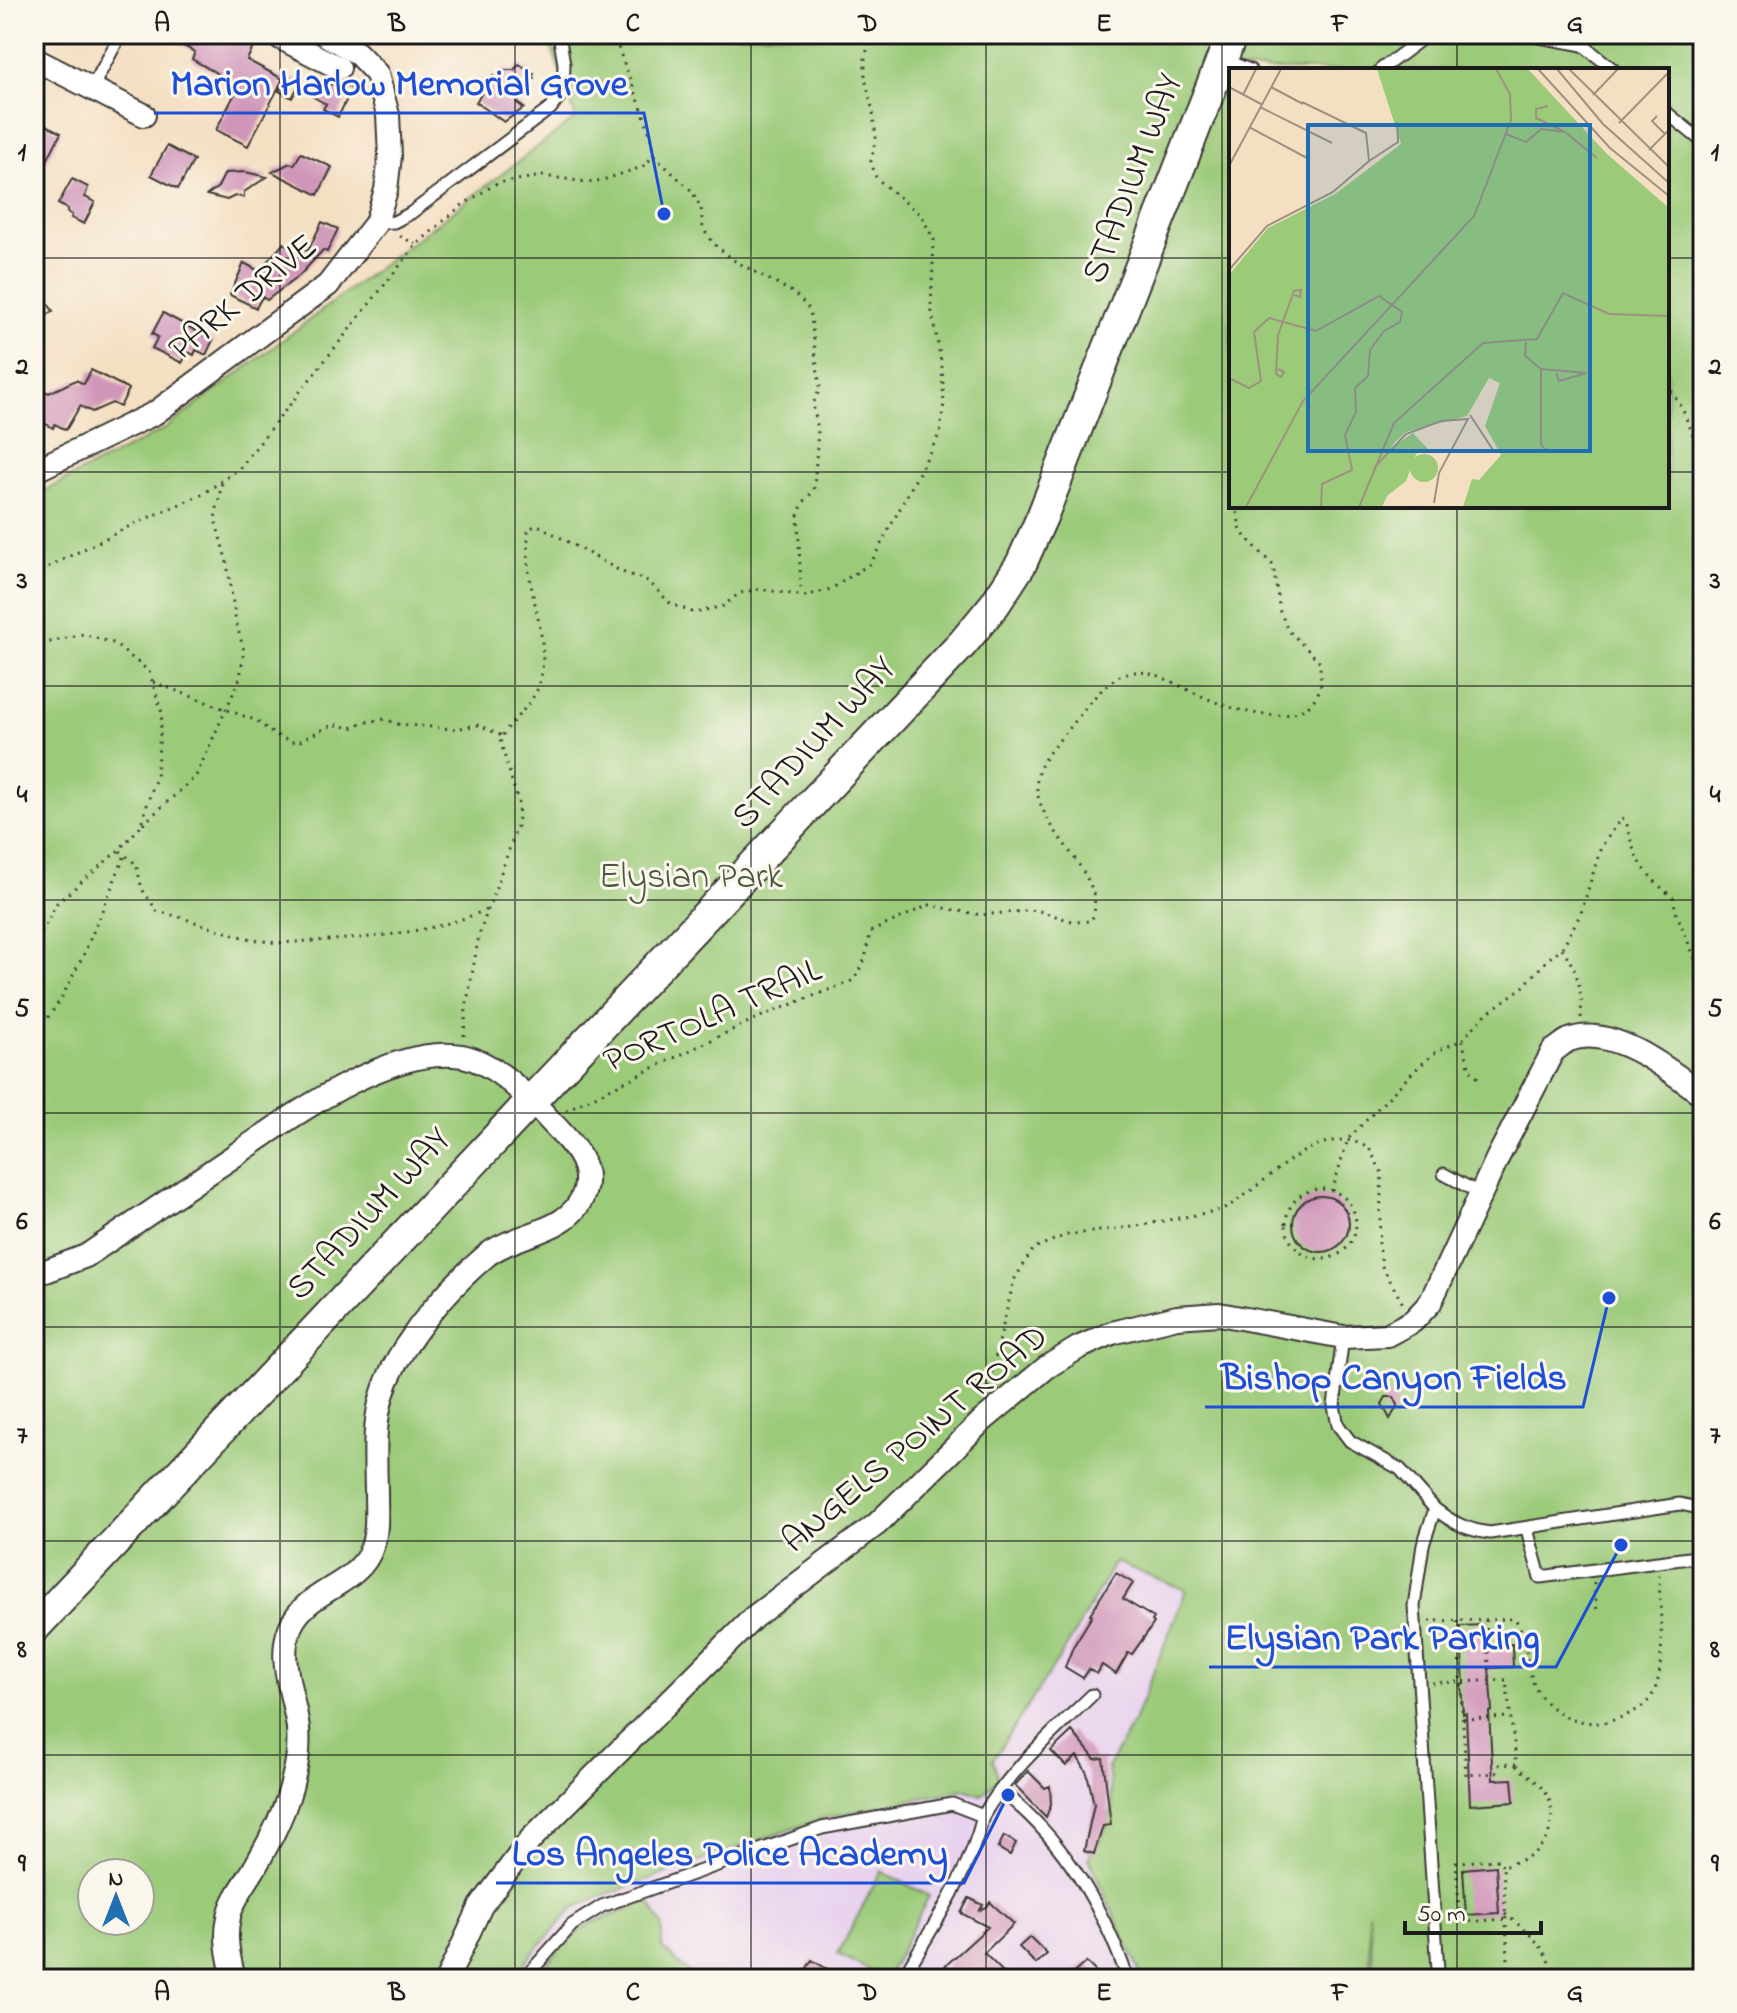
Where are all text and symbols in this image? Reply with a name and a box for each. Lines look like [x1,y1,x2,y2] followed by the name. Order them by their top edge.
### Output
[154,6,170,44] text: A
[387,6,406,44] text: B
[626,6,640,44] text: C
[857,6,878,44] text: D
[1096,6,1112,44] text: E
[1330,6,1349,44] text: F
[1567,6,1583,44] text: G
[154,51,644,113] callout: Marion Harlow Memorial Grove
[170,58,629,114] text: Marion Harlow Memorial Grove
[1070,66,1199,292] street label: STADIUM WAY
[1229,68,1669,508] inset map
[18,135,27,173] text: 1
[1711,135,1720,173] text: 1
[158,222,330,376] street label: PARK DRIVE
[15,349,29,387] text: 2
[1708,349,1722,387] text: 2
[16,563,28,601] text: 3
[1709,563,1721,601] text: 3
[720,645,910,843] street label: STADIUM WAY
[17,777,28,815] text: 4
[1710,777,1721,815] text: 4
[599,852,783,905] park label: Elysian Park
[596,945,831,1089] street label: PORTOLA TRAIL
[15,991,30,1029] text: 5
[1708,991,1723,1029] text: 5
[275,1116,465,1314] street label: STADIUM WAY
[16,1204,28,1242] text: 6
[1709,1204,1721,1242] text: 6
[771,1312,1061,1568] street label: ANGELS POINT ROAD
[1205,1345,1583,1407] callout: Bishop Canyon Fields
[1219,1352,1567,1408] text: Bishop Canyon Fields
[17,1418,28,1456] text: 7
[1710,1418,1721,1456] text: 7
[1209,1605,1556,1667] callout: Elysian Park Parking
[1225,1612,1539,1668] text: Elysian Park Parking
[16,1632,27,1670] text: 8
[1709,1632,1720,1670] text: 8
[496,1821,964,1883] callout: Los Angeles Police Academy
[512,1828,948,1884] text: Los Angeles Police Academy
[17,1846,27,1884] text: 9
[1710,1846,1720,1884] text: 9
[76,1857,156,1937] north arrow
[109,1864,123,1896] text: N
[1405,1885,1541,1935] scale bar
[1417,1898,1466,1933] text: 50 m
[154,1975,170,2013] text: A
[387,1975,406,2013] text: B
[626,1975,640,2013] text: C
[857,1975,878,2013] text: D
[1096,1975,1112,2013] text: E
[1330,1975,1349,2013] text: F
[1567,1975,1583,2013] text: G

